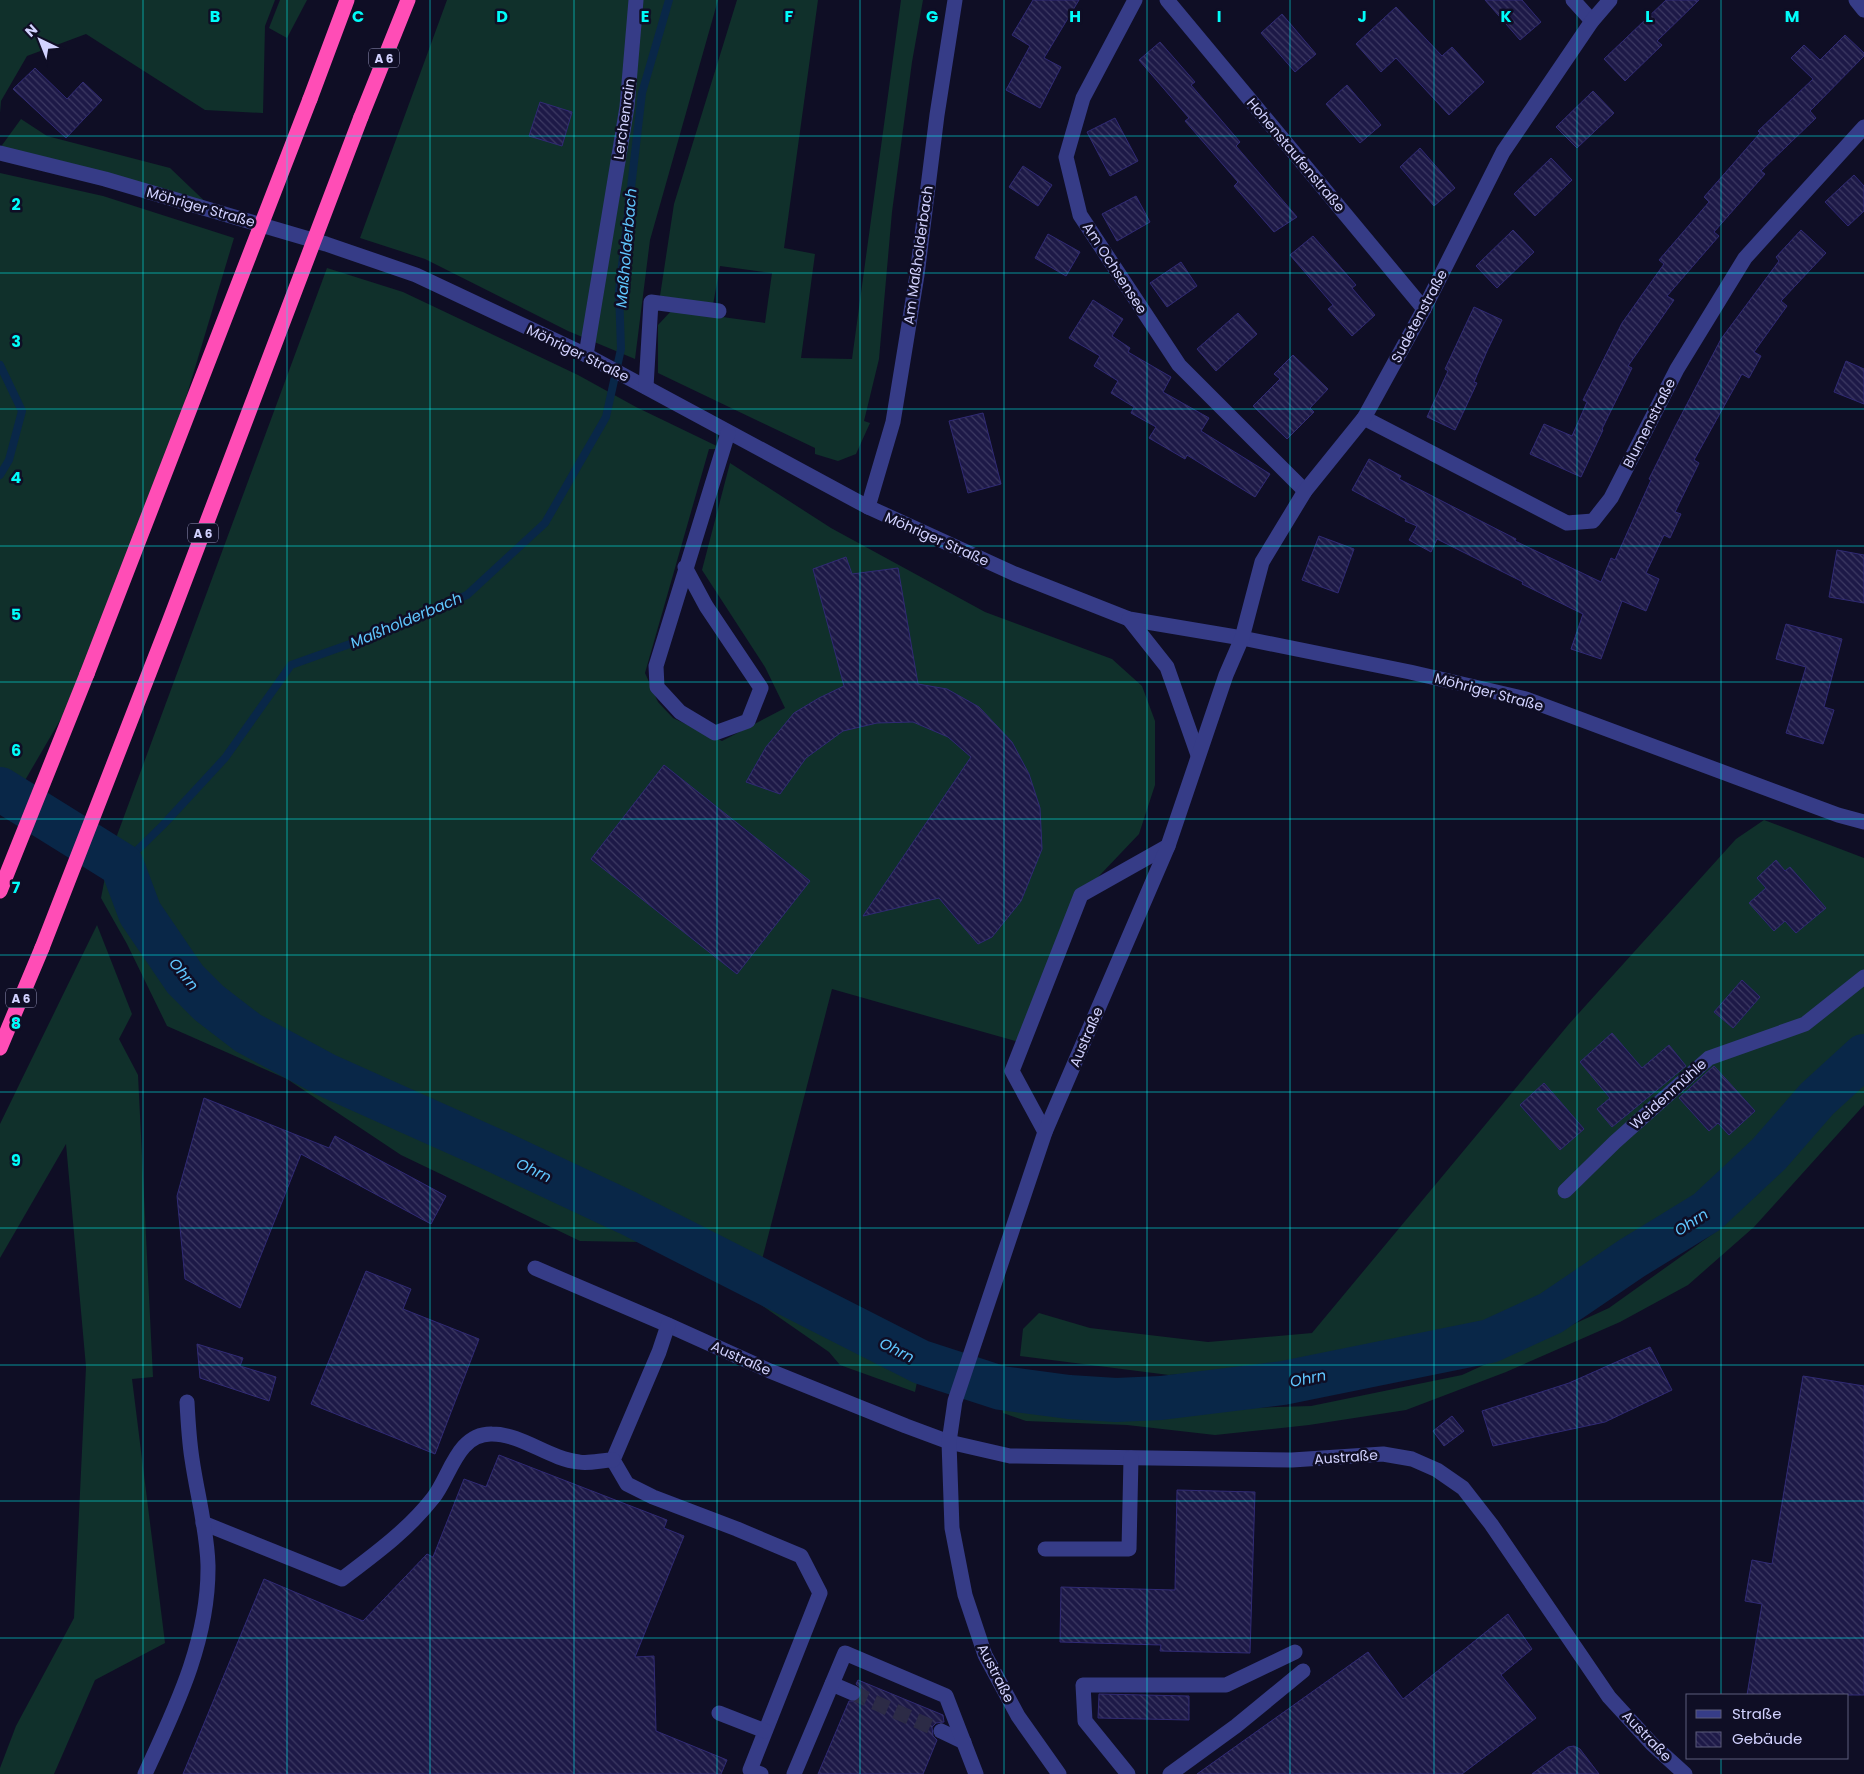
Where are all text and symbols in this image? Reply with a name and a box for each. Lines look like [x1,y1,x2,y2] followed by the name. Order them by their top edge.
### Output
[210,5,220,28] text: B
[352,5,364,28] text: C
[496,5,508,28] text: D
[641,5,649,28] text: E
[785,5,794,28] text: F
[926,5,938,28] text: G
[1069,5,1081,28] text: H
[1217,5,1221,28] text: I
[1357,5,1367,28] text: J
[1500,5,1512,28] text: K
[1645,5,1653,28] text: L
[1785,5,1799,28] text: M
[15,15,65,65] north arrow
[20,20,42,41] text: N
[369,48,399,68] road number: A 6
[608,77,640,161] street label: Lerchenrain
[1242,94,1350,217] street label: Hohenstaufenstraße
[144,182,258,232] street label: Möhriger Straße
[898,184,938,326] street label: Am Maßholderbach
[610,187,642,309] water label: Maßholderbach
[11,193,21,216] text: 2
[1078,218,1152,318] street label: Am Ochsensee
[1386,265,1452,366] street label: Sudetenstraße
[523,319,633,387] street label: Möhriger Straße
[11,330,21,353] text: 3
[1618,374,1680,471] street label: Blumenstraße
[11,466,22,489] text: 4
[882,507,992,571] street label: Möhriger Straße
[188,524,218,542] road number: A 6
[347,587,465,653] water label: Maßholderbach
[11,603,21,626] text: 5
[1432,668,1546,716] street label: Möhriger Straße
[11,739,21,762] text: 6
[12,876,21,899] text: 7
[164,953,204,995] water label: Ohrn
[6,988,36,1008] road number: A 6
[1064,1003,1108,1070] street label: Austraße
[11,1012,21,1035] text: 8
[1625,1054,1711,1134] street label: Weidenmühle
[11,1149,21,1172] text: 9
[513,1153,555,1187] water label: Ohrn
[1670,1203,1712,1241] water label: Ohrn
[876,1332,918,1368] water label: Ohrn
[708,1336,774,1380] street label: Austraße
[1288,1364,1328,1392] water label: Ohrn
[1314,1445,1379,1469] street label: Austraße
[973,1640,1020,1706] street label: Austraße
[1686,1694,1849,1759] legend
[1732,1703,1782,1724] text: Straße
[1618,1706,1677,1766] street label: Austraße
[1732,1728,1802,1749] text: Gebäude

